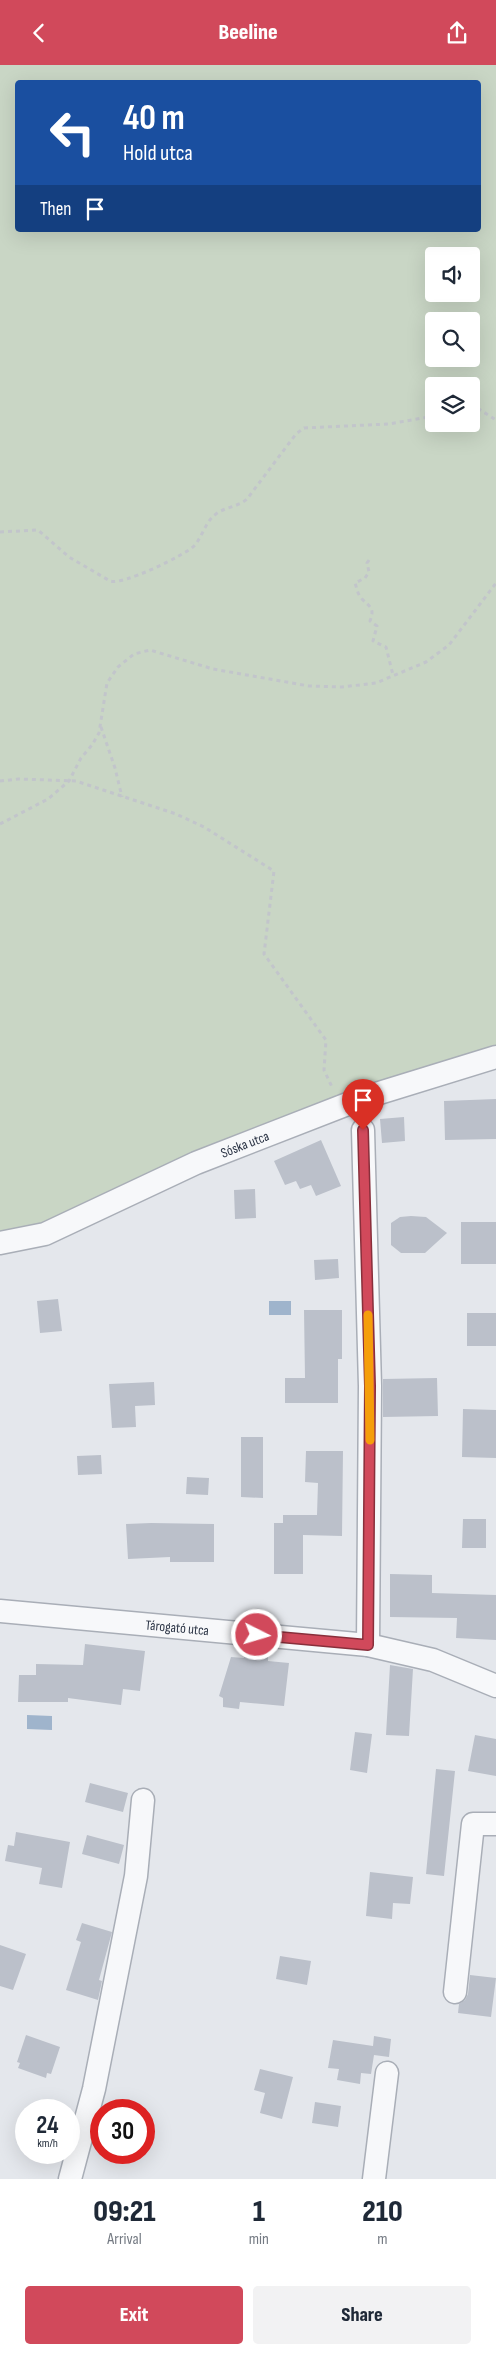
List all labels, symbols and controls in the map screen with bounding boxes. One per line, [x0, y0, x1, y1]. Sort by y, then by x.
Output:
icon: back [25, 19, 53, 47]
text: Beeline [218, 19, 278, 46]
icon: share [443, 19, 471, 47]
text: 40 m [123, 97, 185, 140]
icon: left [40, 100, 105, 165]
text: Hold utca [123, 140, 193, 167]
icon: arrive [81, 195, 109, 223]
text: Then [40, 198, 71, 221]
map controls [425, 247, 480, 432]
button: sound [425, 247, 480, 302]
button: search [425, 312, 480, 367]
button: layers [425, 377, 480, 432]
pin [342, 1079, 384, 1130]
icon: arrive [349, 1086, 377, 1114]
street label: Sóska utca [218, 1127, 272, 1162]
position arrow [230, 1608, 282, 1660]
street label: Tárogató utca [145, 1616, 210, 1639]
speed limit sign: 30 [90, 2099, 155, 2164]
text: 24 [36, 2110, 59, 2141]
text: km/h [37, 2136, 58, 2151]
text: 09:21 [93, 2194, 156, 2230]
text: 1 [253, 2194, 265, 2230]
text: 210 [362, 2194, 403, 2230]
text: Arrival [107, 2230, 142, 2249]
text: min [249, 2230, 269, 2249]
text: m [377, 2230, 388, 2249]
button: Exit [25, 2286, 243, 2344]
button: Share [253, 2286, 471, 2344]

